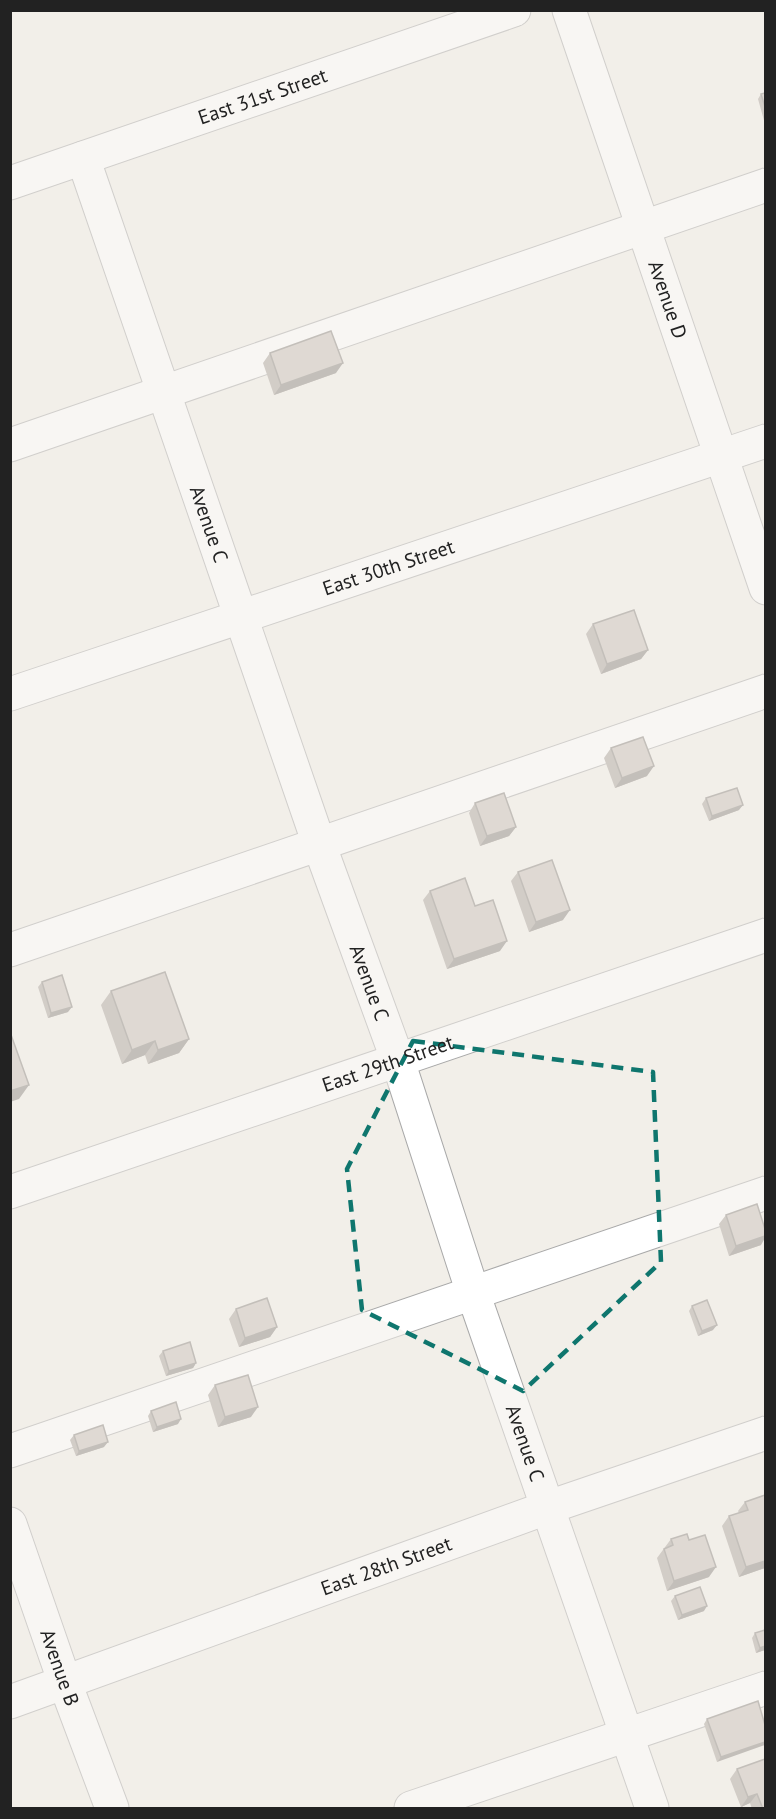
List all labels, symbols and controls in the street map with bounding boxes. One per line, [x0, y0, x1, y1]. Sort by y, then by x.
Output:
street label: East 31st Street [195, 62, 331, 130]
street label: Avenue D [642, 257, 693, 342]
street label: Avenue C [184, 482, 234, 566]
street label: East 30th Street [319, 533, 458, 601]
street label: Avenue C [344, 941, 395, 1024]
street label: East 29th Street [319, 1029, 457, 1098]
street label: Avenue C [500, 1401, 550, 1485]
street label: East 28th Street [317, 1530, 455, 1601]
street label: Avenue B [34, 1626, 85, 1710]

